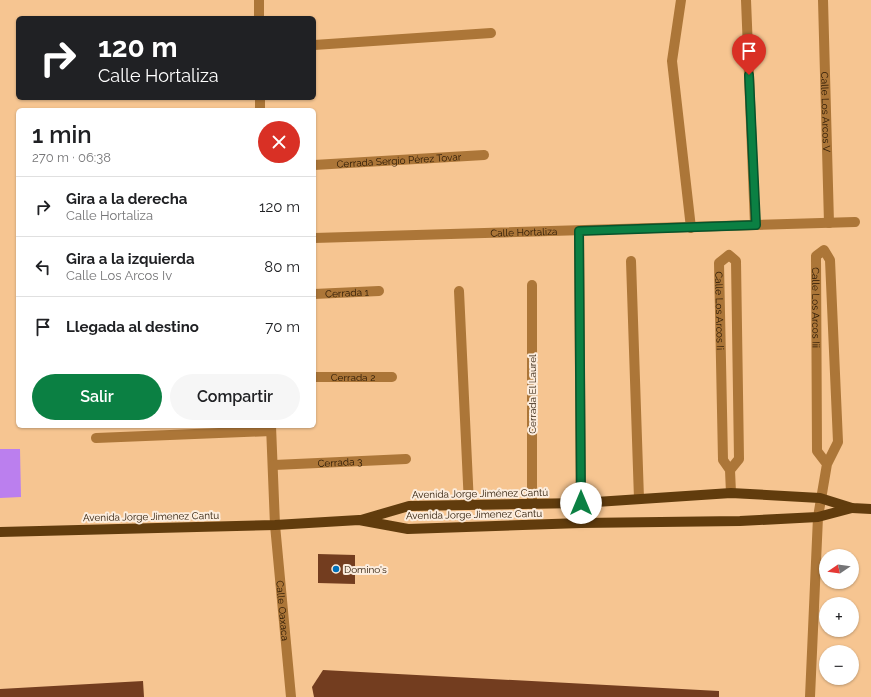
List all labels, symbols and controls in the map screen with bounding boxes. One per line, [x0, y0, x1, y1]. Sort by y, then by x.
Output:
text: 120 m [98, 31, 178, 64]
icon: right [32, 32, 84, 84]
pin [732, 34, 766, 75]
icon: arrive [738, 40, 760, 62]
text: Calle Hortaliza [98, 65, 219, 86]
street label: Calle Los Arcos V [819, 72, 832, 153]
text: 1 min [32, 120, 92, 149]
button: close [258, 121, 300, 163]
text: 270 m · 06:38 [32, 150, 111, 165]
street label: Cerrada Sergio Pérez Tovar [336, 151, 462, 170]
text: Gira a la derecha [66, 190, 187, 208]
icon: right [32, 196, 54, 218]
text: 120 m [259, 198, 300, 216]
text: Calle Hortaliza [66, 208, 153, 223]
street label: Calle Hortaliza [490, 226, 558, 239]
text: Gira a la izquierda [66, 250, 195, 268]
icon: left [32, 256, 54, 278]
text: 80 m [264, 258, 300, 276]
street label: Calle Los Arcos Iii [810, 267, 821, 348]
text: Calle Los Arcos Iv [66, 268, 172, 283]
street label: Calle Los Arcos Ii [713, 271, 726, 350]
street label: Cerrada 1 [325, 286, 370, 299]
icon: arrive [32, 316, 54, 338]
text: Llegada al destino [66, 318, 199, 336]
text: 70 m [265, 318, 300, 336]
street label: Cerrada El Laurel [527, 354, 538, 434]
street label: Cerrada 2 [331, 372, 375, 383]
button: Salir [32, 374, 162, 420]
button: Compartir [170, 374, 300, 420]
street label: Cerrada 3 [317, 456, 363, 469]
position arrow [560, 482, 602, 524]
street label: Avenida Jorge Jiménez Cantú [412, 487, 548, 500]
street label: Avenida Jorge Jimenez Cantu [406, 508, 542, 521]
street label: Avenida Jorge Jimenez Cantu [83, 510, 219, 523]
north arrow [819, 549, 859, 589]
map controls [819, 549, 859, 685]
marker: Domino's [331, 564, 341, 574]
place label: Domino's [344, 564, 387, 575]
street label: Calle Oaxaca [274, 580, 291, 641]
button: + [819, 597, 859, 637]
button: − [819, 645, 859, 685]

